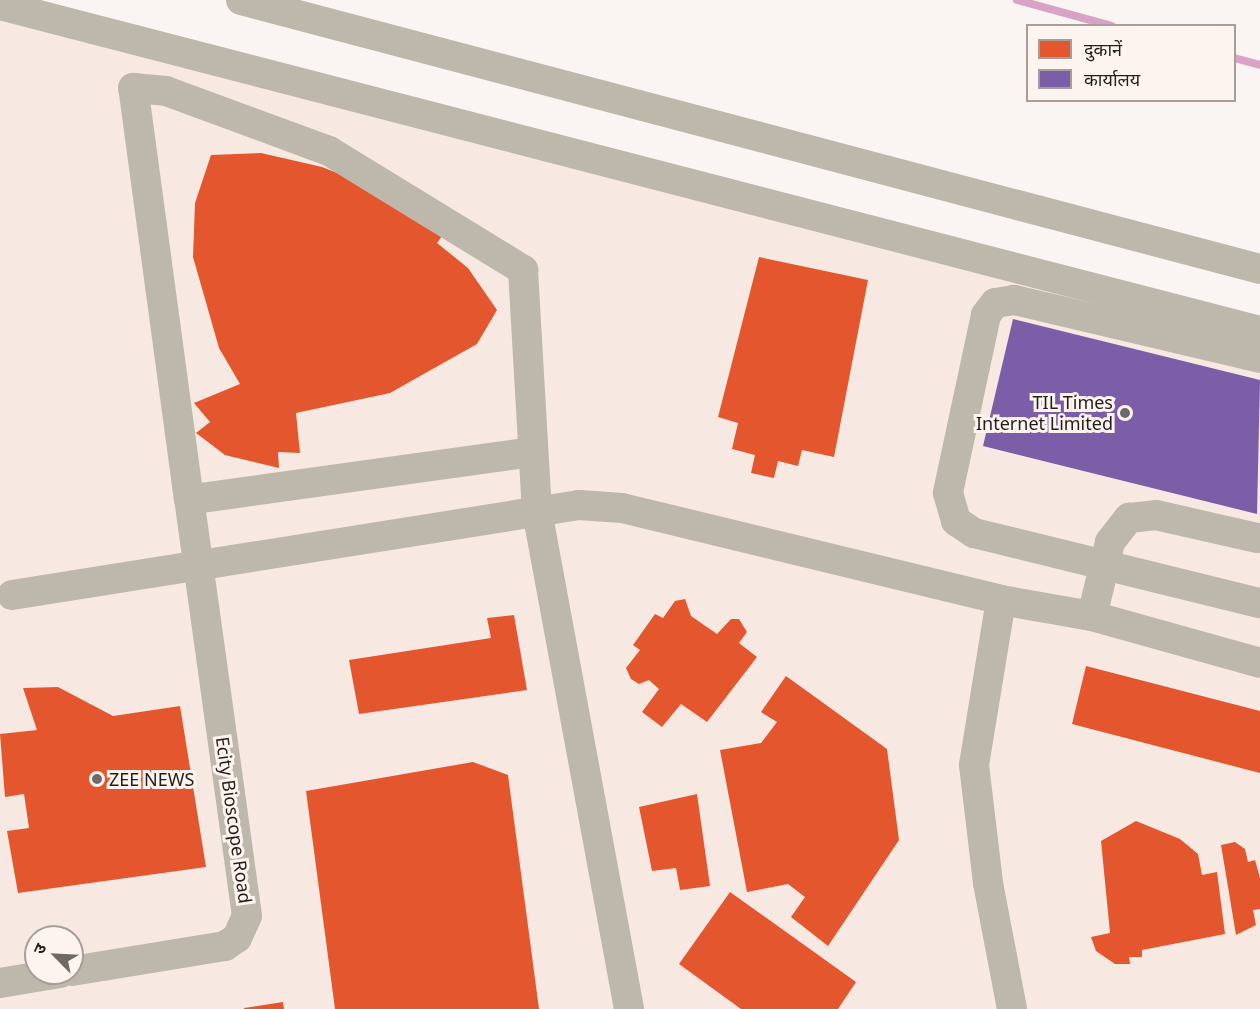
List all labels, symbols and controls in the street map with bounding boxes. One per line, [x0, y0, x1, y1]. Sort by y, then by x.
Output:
legend [1026, 24, 1236, 102]
text: दुकानें [1084, 37, 1122, 61]
text: कार्यालय [1084, 67, 1140, 91]
place label: TIL Times Internet Limited [976, 392, 1113, 434]
marker: TIL Times Internet Limited [1118, 406, 1132, 420]
street label: Ecity Bioscope Road [212, 735, 256, 905]
place label: ZEE NEWS [109, 768, 194, 790]
marker: ZEE NEWS [90, 772, 104, 786]
north arrow [24, 925, 84, 985]
text: उ [27, 940, 51, 957]

